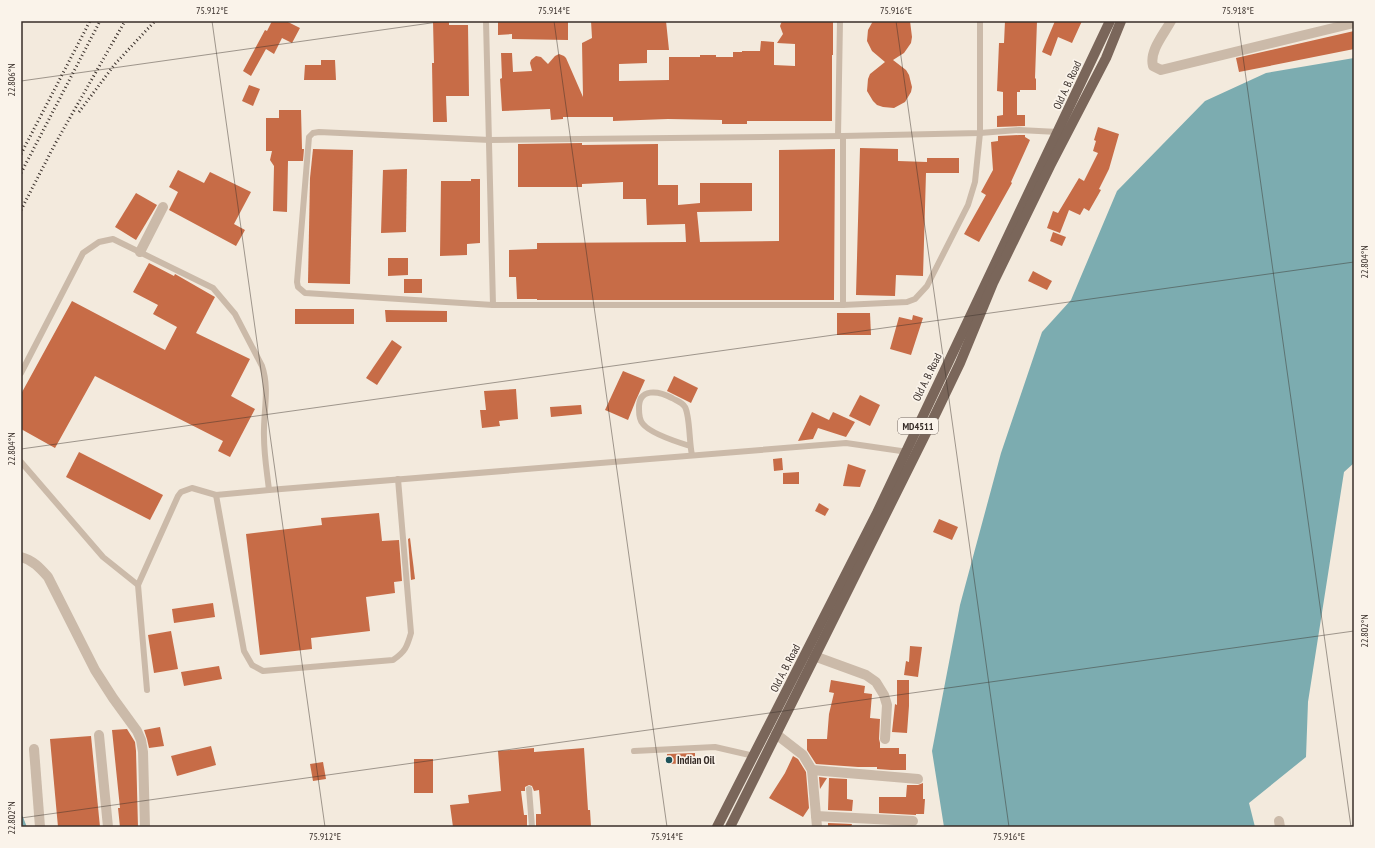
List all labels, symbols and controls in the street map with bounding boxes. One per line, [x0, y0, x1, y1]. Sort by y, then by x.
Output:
text: 75.912°E [196, 4, 228, 17]
text: 75.914°E [538, 4, 570, 17]
text: 75.916°E [880, 4, 912, 17]
text: 75.918°E [1222, 4, 1254, 17]
street label: Old A. B. Road [1050, 58, 1084, 111]
text: 22.806°N [5, 63, 18, 97]
text: 22.804°N [1358, 245, 1371, 279]
street label: Old A. B. Road [909, 350, 945, 403]
road number: MD4511 [898, 418, 938, 434]
text: 22.804°N [5, 432, 18, 466]
text: 22.802°N [1358, 614, 1371, 648]
street label: Old A. B. Road [767, 641, 803, 694]
place label: Indian Oil [677, 753, 715, 767]
marker: Indian Oil [664, 755, 674, 765]
text: 22.802°N [5, 801, 18, 835]
text: 75.912°E [309, 830, 341, 843]
text: 75.914°E [651, 830, 683, 843]
text: 75.916°E [993, 830, 1025, 843]

